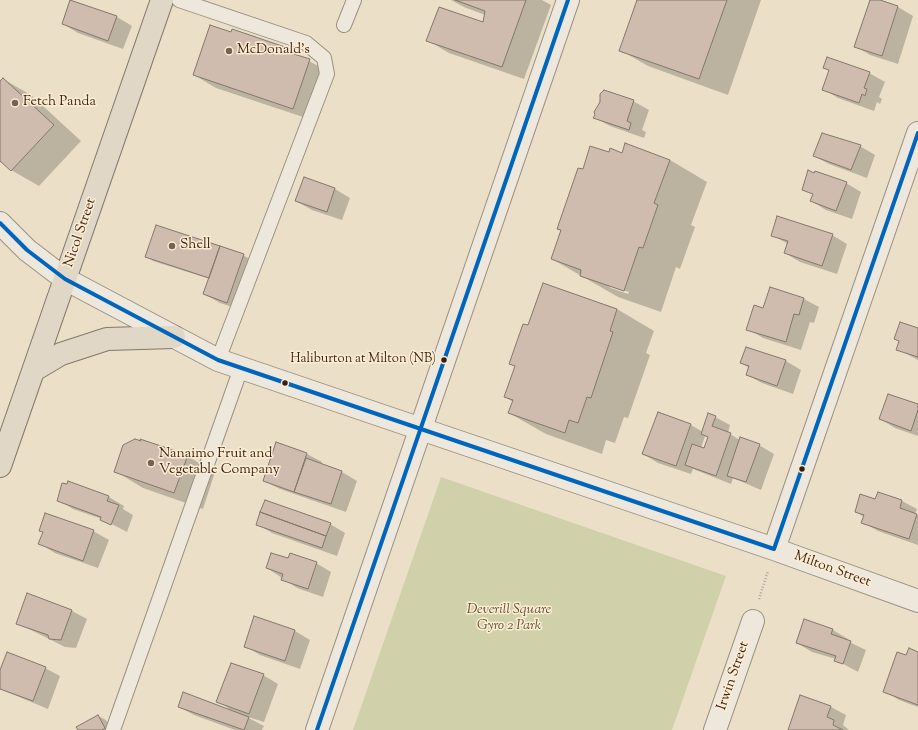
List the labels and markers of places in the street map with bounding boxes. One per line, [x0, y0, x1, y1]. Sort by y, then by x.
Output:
place label: McDonald's [237, 43, 310, 59]
marker: McDonald's [224, 46, 234, 56]
place label: Fetch Panda [23, 95, 96, 111]
marker: Fetch Panda [10, 98, 20, 108]
place label: Shell [180, 238, 211, 254]
marker: Shell [167, 241, 177, 251]
place label: Haliburton at Milton (NB) [290, 352, 436, 368]
marker: Haliburton at Milton (NB) [439, 355, 449, 365]
unlabelled marker [280, 378, 290, 388]
place label: Nanaimo Fruit and Vegetable Company [159, 447, 280, 480]
marker: Nanaimo Fruit and Vegetable Company [146, 458, 156, 468]
unlabelled marker [797, 464, 807, 474]

